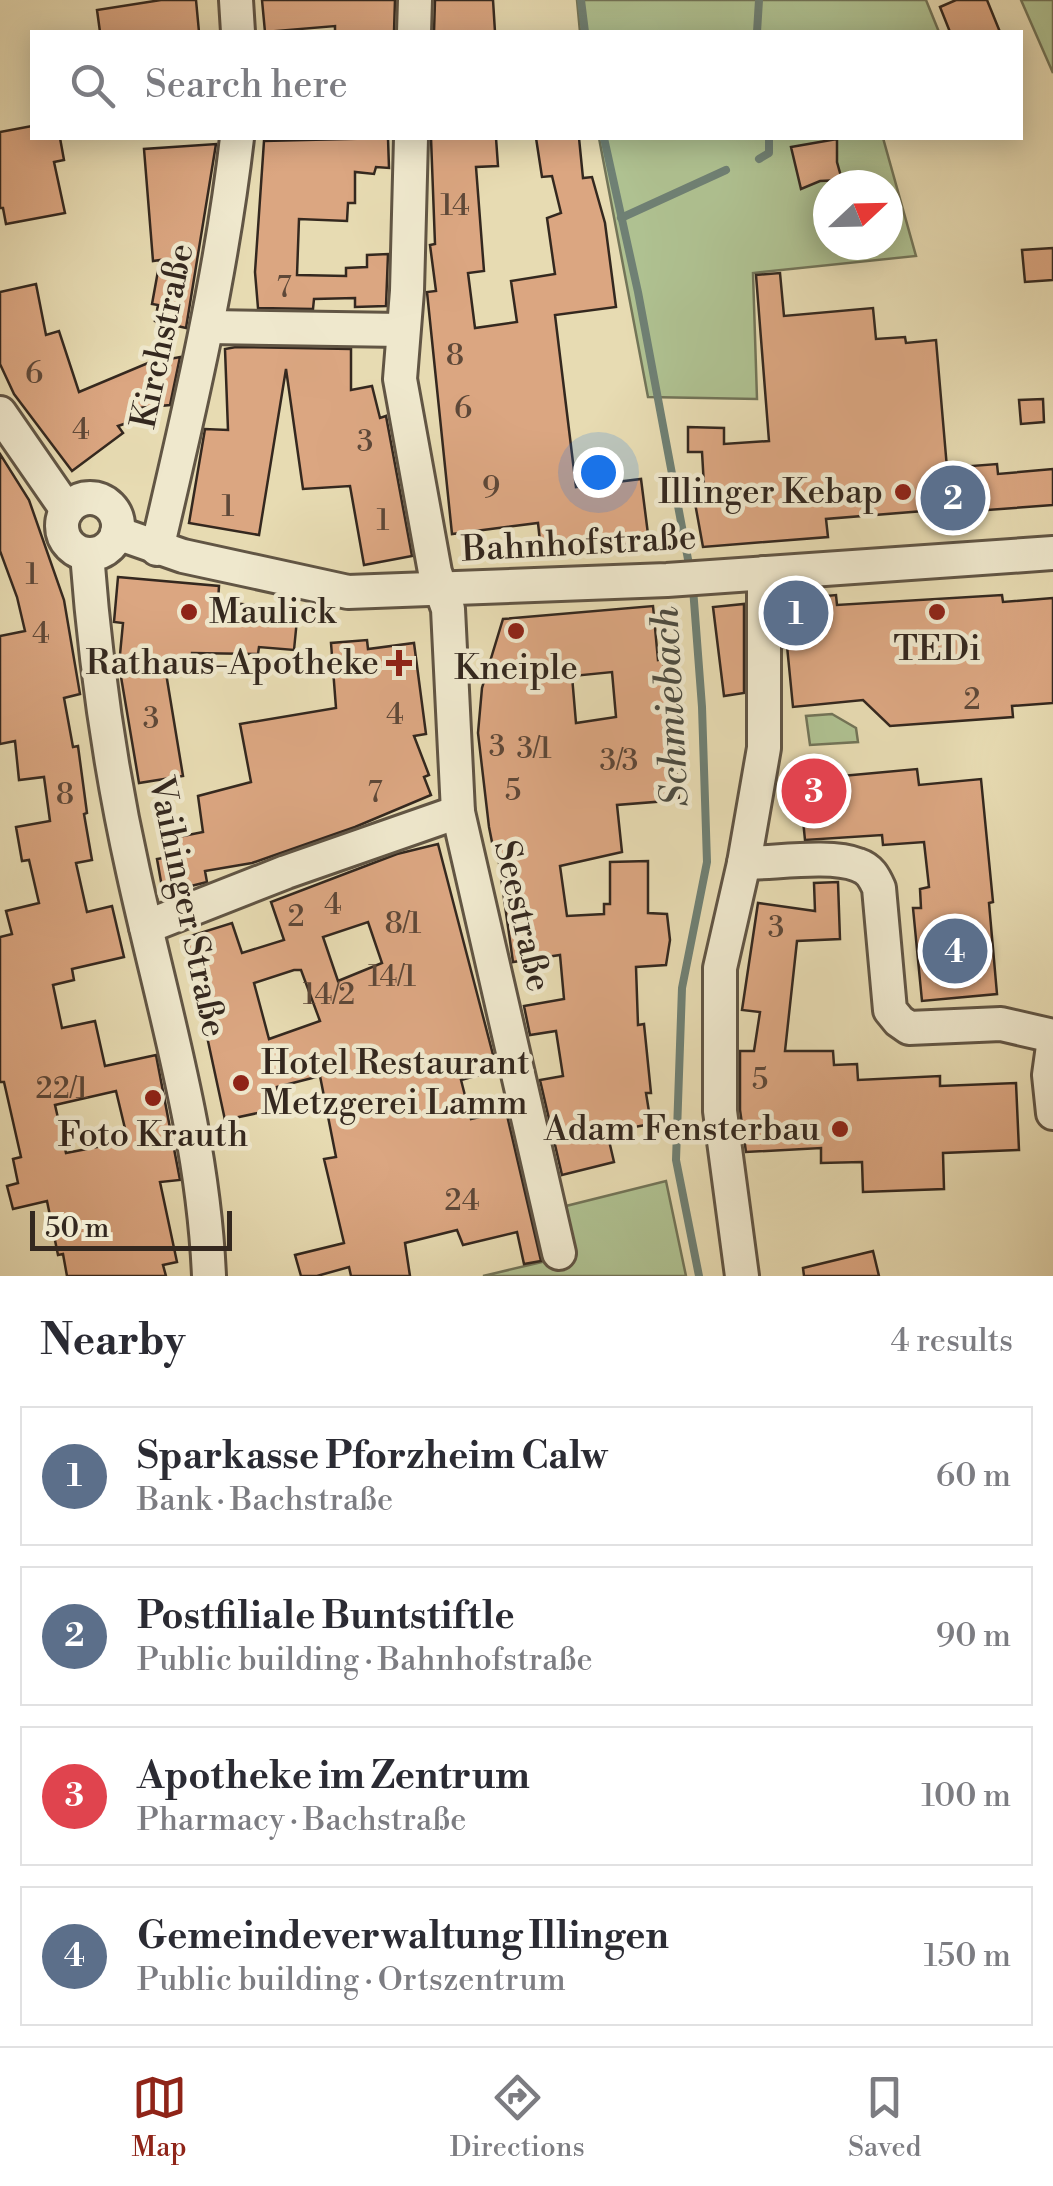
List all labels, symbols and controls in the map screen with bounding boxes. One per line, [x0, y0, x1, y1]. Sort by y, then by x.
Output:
search box [30, 30, 1023, 140]
icon: search [65, 58, 120, 113]
text: Search here [145, 62, 348, 109]
north arrow [813, 170, 903, 260]
house number: 14 [440, 187, 470, 225]
street label: Kirchstraße [122, 240, 204, 432]
house number: 7 [276, 269, 292, 307]
house number: 8 [446, 337, 464, 375]
house number: 6 [25, 355, 43, 393]
house number: 6 [454, 390, 472, 428]
house number: 4 [72, 411, 90, 449]
house number: 3 [357, 423, 373, 461]
your location [573, 447, 624, 498]
pin: 2 [920, 460, 986, 536]
house number: 9 [482, 469, 500, 507]
place label: Illinger Kebap [658, 471, 883, 514]
marker: Illinger Kebap [892, 481, 914, 503]
house number: 1 [222, 488, 235, 526]
house number: 1 [377, 502, 390, 540]
street label: Bahnhofstraße [460, 516, 697, 572]
house number: 1 [26, 556, 39, 594]
pin: 1 [764, 576, 828, 650]
place label: Maulick [209, 591, 337, 634]
marker: Maulick [178, 601, 200, 623]
marker: TEDi [926, 601, 948, 623]
water label: Schmiebach [642, 605, 700, 808]
house number: 4 [32, 615, 50, 653]
marker: Kneiple [505, 620, 527, 642]
place label: TEDi [893, 628, 981, 671]
place label: Rathaus-Apotheke [85, 642, 379, 685]
place label: Kneiple [454, 647, 578, 690]
marker: Rathaus-Apotheke [388, 652, 410, 674]
house number: 2 [963, 681, 981, 719]
house number: 4 [386, 696, 404, 734]
house number: 3 [143, 700, 159, 738]
house number: 3 [489, 728, 505, 766]
house number: 3/1 [516, 730, 552, 768]
house number: 3/3 [600, 742, 638, 780]
pin: 3 [782, 754, 846, 828]
street label: Vaihinger Straße [138, 772, 236, 1041]
house number: 5 [505, 772, 521, 810]
house number: 7 [367, 774, 383, 812]
house number: 8 [56, 776, 74, 814]
street label: Seestraße [484, 836, 560, 996]
house number: 4 [324, 886, 342, 924]
house number: 2 [287, 898, 305, 936]
house number: 8/1 [384, 905, 422, 943]
house number: 3 [768, 909, 784, 947]
pin: 4 [922, 914, 988, 988]
house number: 14/1 [368, 958, 416, 996]
house number: 14/2 [303, 976, 355, 1014]
place label: Hotel Restaurant Metzgerei Lamm [261, 1042, 530, 1125]
house number: 5 [752, 1061, 768, 1099]
house number: 22/1 [36, 1070, 88, 1108]
marker: Hotel Restaurant Metzgerei Lamm [230, 1072, 252, 1094]
marker: Foto Krauth [142, 1087, 164, 1109]
place label: Adam Fensterbau [543, 1108, 820, 1151]
place label: Foto Krauth [58, 1114, 248, 1157]
marker: Adam Fensterbau [829, 1118, 851, 1140]
house number: 24 [444, 1182, 480, 1220]
scale bar [30, 1206, 232, 1250]
text: 50 m [45, 1211, 109, 1246]
text: Nearby [40, 1315, 185, 1368]
text: 4 results [891, 1321, 1013, 1361]
text: Sparkasse Pforzheim Calw [137, 1433, 607, 1480]
text: 1 [67, 1456, 82, 1496]
text: 60 m [936, 1456, 1011, 1496]
text: Bank · Bachstraße [137, 1480, 393, 1520]
text: Postfiliale Buntstiftle [137, 1593, 515, 1640]
text: 2 [64, 1616, 85, 1656]
text: 90 m [936, 1616, 1011, 1656]
text: Public building · Bahnhofstraße [137, 1640, 593, 1680]
text: Apotheke im Zentrum [137, 1753, 530, 1800]
text: 3 [65, 1776, 84, 1816]
text: 100 m [921, 1776, 1011, 1816]
text: Pharmacy · Bachstraße [137, 1800, 466, 1840]
text: Gemeindeverwaltung Illingen [137, 1913, 669, 1960]
text: 4 [64, 1936, 85, 1976]
text: 150 m [924, 1936, 1011, 1976]
text: Public building · Ortszentrum [137, 1960, 566, 2000]
tab: Map [132, 2070, 187, 2165]
tab: Directions [450, 2070, 585, 2165]
tab: Saved [848, 2070, 921, 2165]

